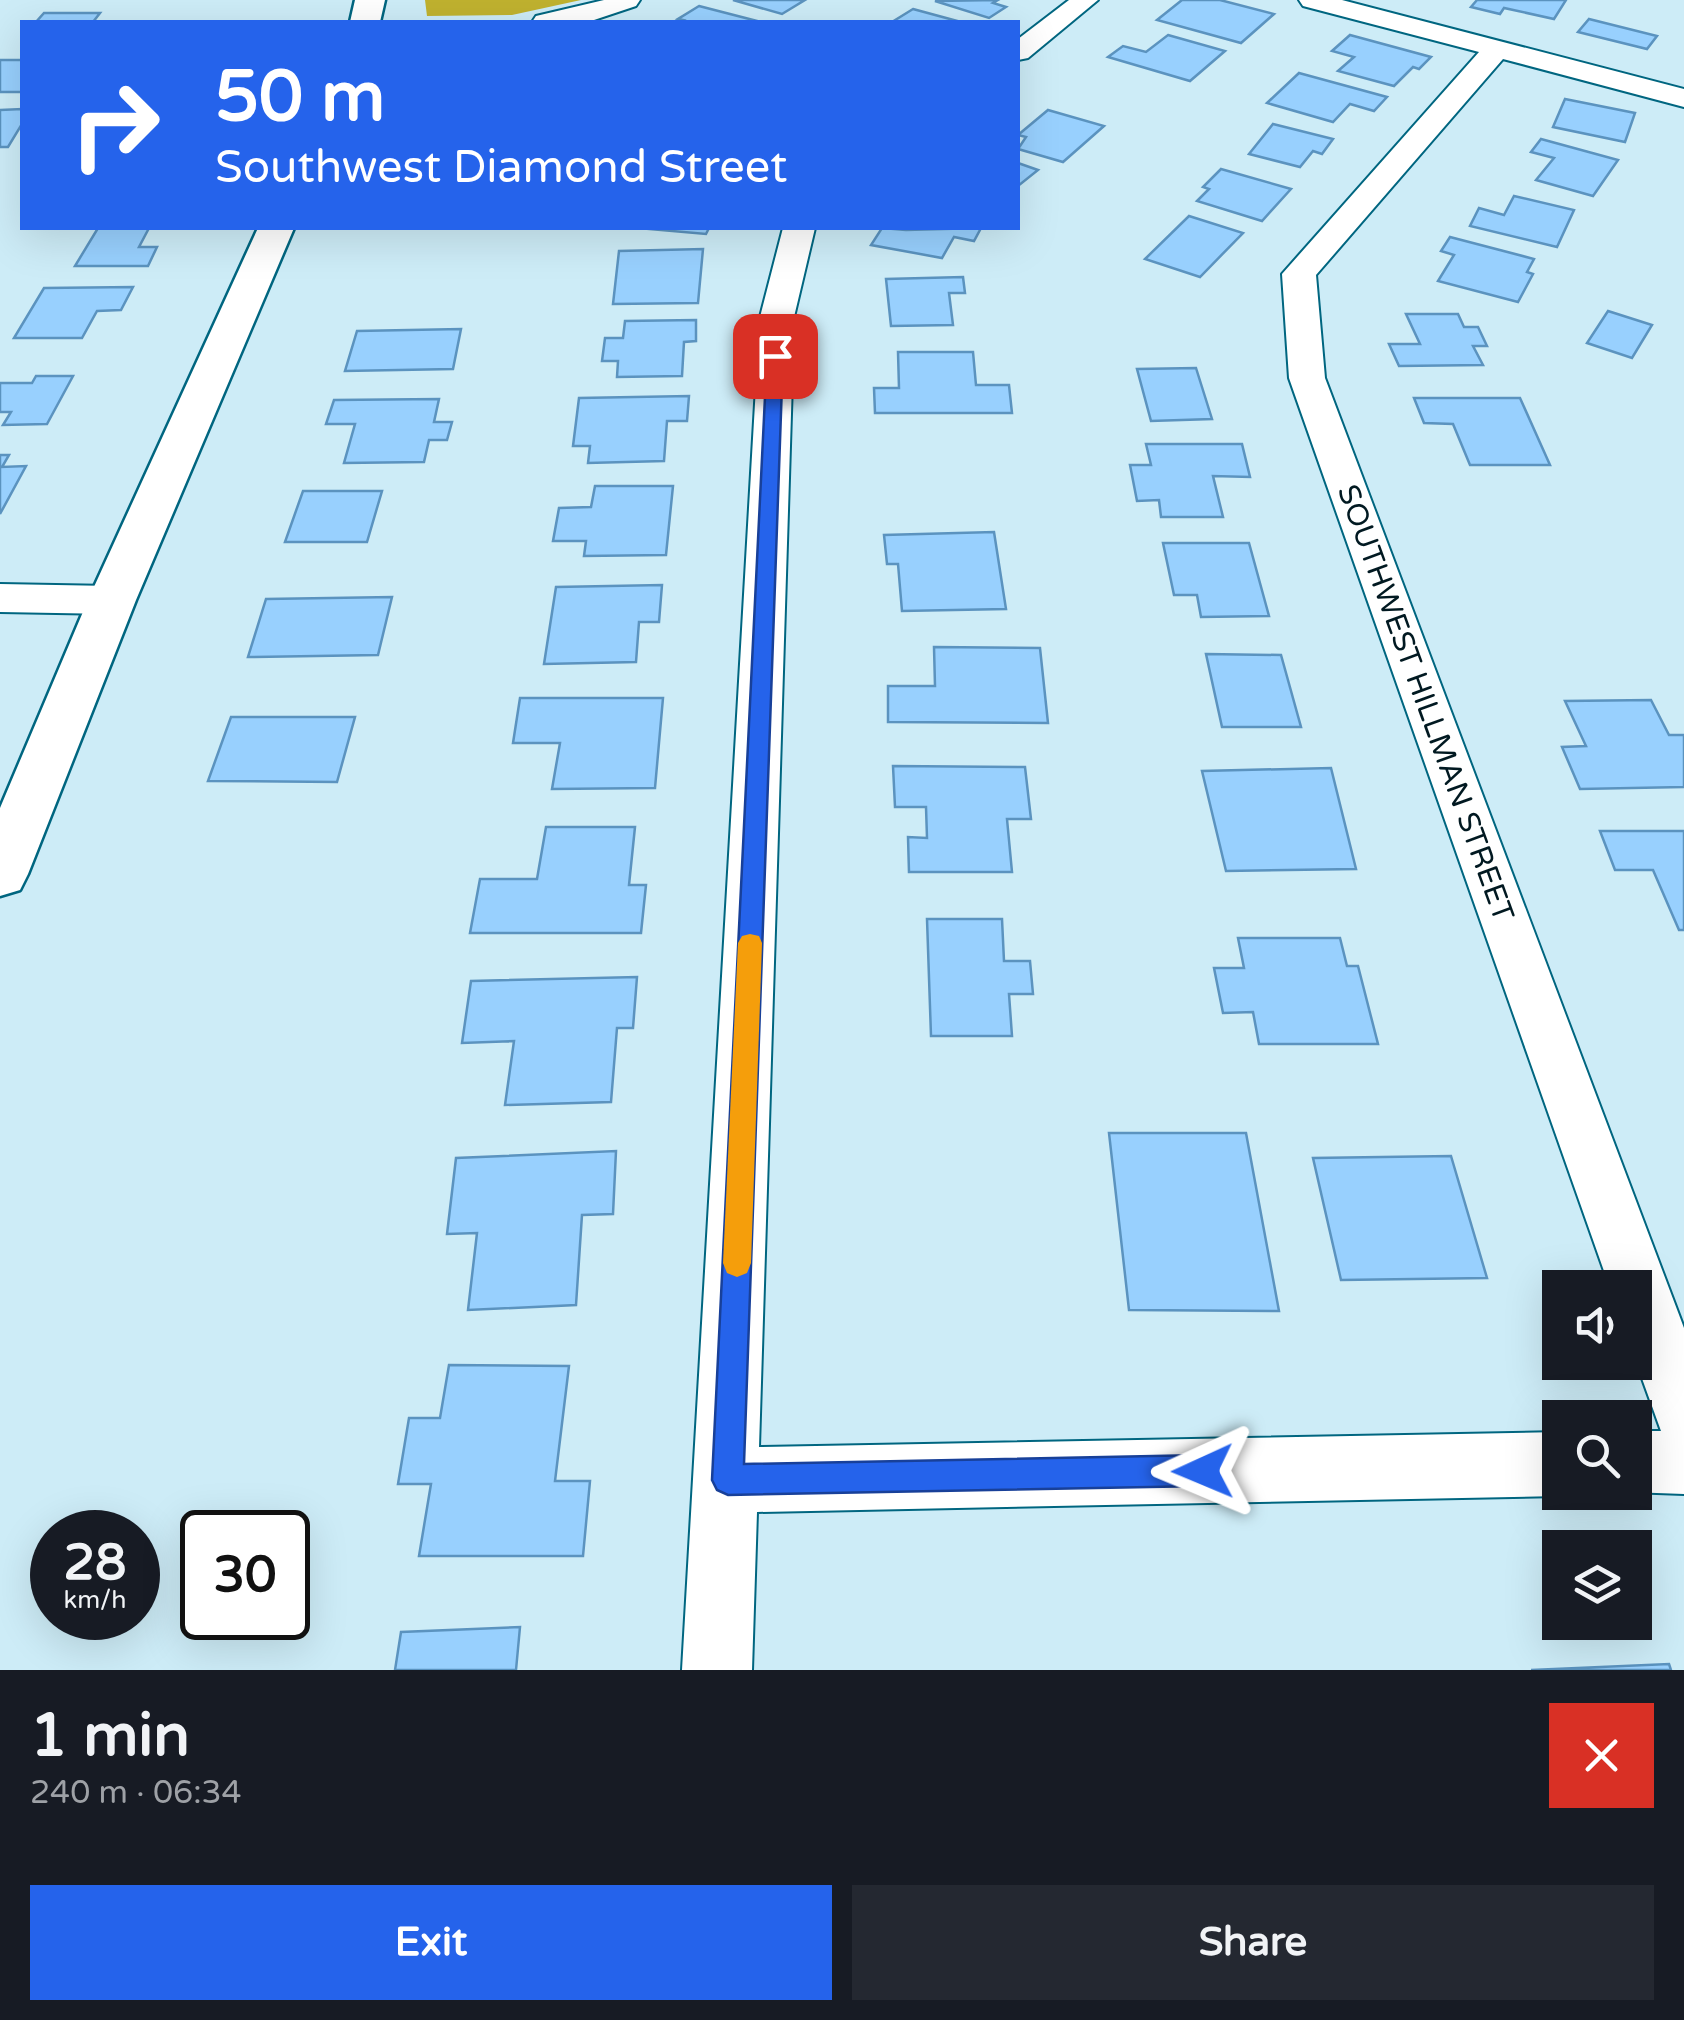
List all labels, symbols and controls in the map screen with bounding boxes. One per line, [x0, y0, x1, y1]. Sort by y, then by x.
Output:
text: 50 m [215, 56, 385, 140]
icon: right [50, 60, 180, 190]
text: Southwest Diamond Street [215, 141, 787, 195]
pin [733, 314, 818, 399]
icon: arrive [748, 329, 803, 384]
street label: SOUTHWEST HILLMAN STREET [1329, 480, 1522, 927]
map controls [1542, 1270, 1652, 1640]
button: sound [1542, 1270, 1652, 1380]
button: search [1542, 1400, 1652, 1510]
position arrow [1151, 1419, 1255, 1523]
speed limit sign: 30 [180, 1510, 310, 1640]
button: layers [1542, 1530, 1652, 1640]
text: 28 [64, 1533, 126, 1593]
text: km/h [64, 1585, 126, 1615]
text: 1 min [30, 1700, 190, 1772]
button: close [1549, 1703, 1654, 1808]
text: 240 m · 06:34 [30, 1774, 242, 1812]
button: Exit [30, 1885, 832, 2000]
button: Share [852, 1885, 1654, 2000]

